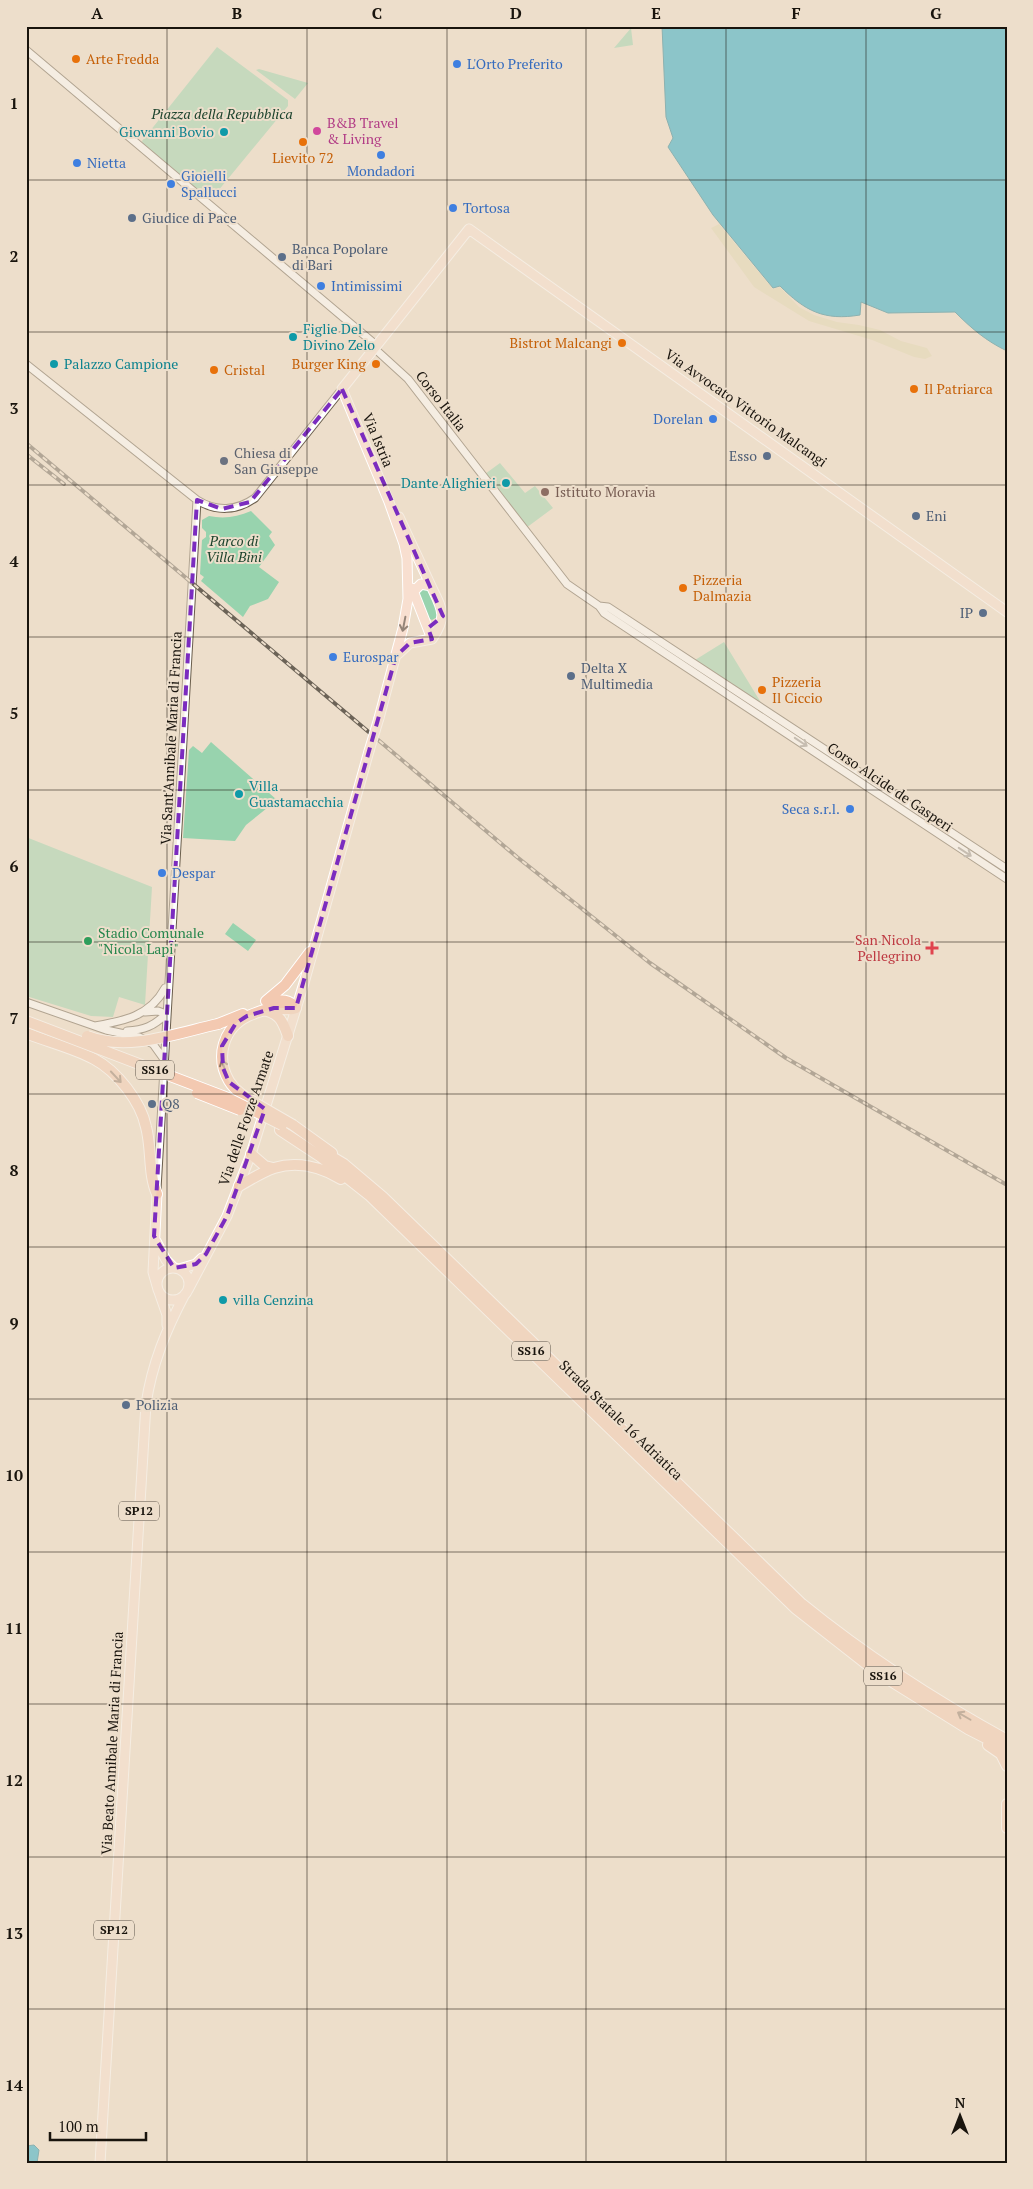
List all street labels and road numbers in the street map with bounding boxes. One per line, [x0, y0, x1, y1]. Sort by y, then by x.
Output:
street label: Via Avvocato Vittorio Malcangi [661, 344, 831, 471]
street label: Corso Italia [412, 367, 471, 435]
street label: Via Istria [359, 410, 398, 470]
street label: Via Sant'Annibale Maria di Francia [155, 631, 186, 845]
street label: Corso Alcide de Gasperi [824, 738, 957, 836]
street label: Via delle Forze Armate [213, 1048, 278, 1188]
road number: SS16 [136, 1060, 174, 1080]
road number: SS16 [512, 1342, 550, 1360]
street label: Strada Statale 16 Adriatica [555, 1355, 687, 1484]
road number: SP12 [119, 1502, 159, 1520]
street label: Via Beato Annibale Maria di Francia [96, 1631, 127, 1855]
road number: SS16 [864, 1666, 902, 1685]
road number: SP12 [94, 1920, 134, 1940]

